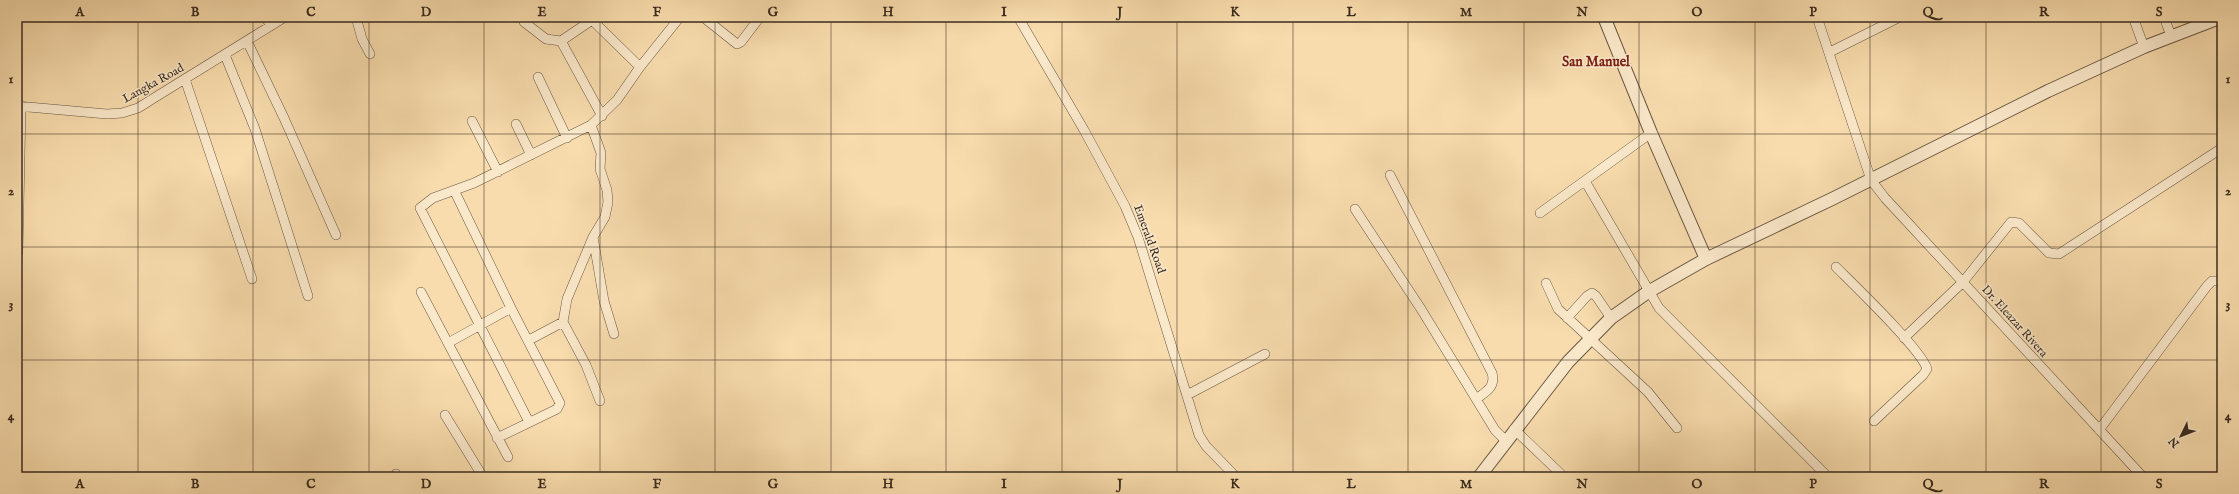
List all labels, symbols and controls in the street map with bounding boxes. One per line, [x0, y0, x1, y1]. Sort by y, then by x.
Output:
text: A [75, 4, 86, 21]
text: B [191, 4, 200, 21]
text: C [306, 4, 316, 21]
text: D [421, 4, 432, 21]
text: E [537, 4, 547, 21]
text: F [653, 4, 662, 21]
text: G [768, 4, 779, 21]
text: H [882, 4, 894, 21]
text: I [1001, 4, 1007, 21]
text: J [1115, 4, 1123, 21]
text: K [1230, 4, 1240, 21]
text: L [1345, 4, 1356, 21]
text: M [1460, 4, 1473, 21]
text: N [1575, 4, 1588, 21]
text: O [1692, 4, 1703, 21]
text: P [1809, 4, 1817, 21]
text: Q [1923, 4, 1943, 21]
text: R [2039, 4, 2050, 21]
text: S [2156, 4, 2163, 21]
district label: San Manuel [1562, 53, 1631, 71]
street label: Langka Road [120, 60, 187, 106]
text: 1 [9, 71, 14, 88]
text: 1 [2226, 71, 2231, 88]
text: 2 [8, 183, 14, 200]
text: 2 [2225, 183, 2231, 200]
street label: Emerald Road [1130, 203, 1169, 276]
street label: Dr. Eleazar Rivera [1978, 282, 2051, 361]
text: 3 [9, 296, 14, 313]
text: 3 [2226, 296, 2231, 313]
text: 4 [8, 408, 15, 425]
text: 4 [2225, 408, 2232, 425]
north arrow [2161, 416, 2201, 456]
text: N [2166, 434, 2183, 451]
text: A [75, 476, 86, 493]
text: B [191, 476, 200, 493]
text: C [306, 476, 316, 493]
text: D [421, 476, 432, 493]
text: E [537, 476, 547, 493]
text: F [653, 476, 662, 493]
text: G [768, 476, 779, 493]
text: H [882, 476, 894, 493]
text: I [1001, 476, 1007, 493]
text: J [1115, 476, 1123, 493]
text: K [1230, 476, 1240, 493]
text: L [1345, 476, 1356, 493]
text: M [1460, 476, 1473, 493]
text: N [1575, 476, 1588, 493]
text: O [1692, 476, 1703, 493]
text: P [1809, 476, 1817, 493]
text: Q [1923, 476, 1943, 493]
text: R [2039, 476, 2050, 493]
text: S [2156, 476, 2163, 493]

